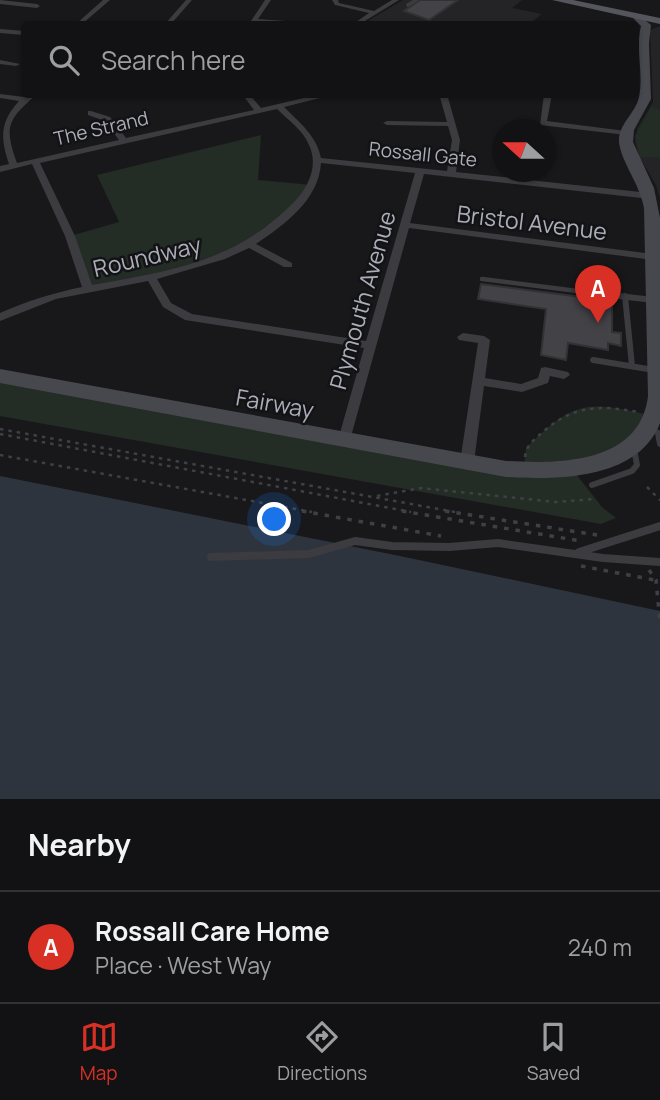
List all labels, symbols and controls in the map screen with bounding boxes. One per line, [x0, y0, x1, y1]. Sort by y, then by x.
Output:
search box [21, 21, 639, 98]
icon: search [45, 41, 83, 79]
text: Search here [101, 42, 246, 78]
street label: The Strand [51, 104, 151, 152]
north arrow [492, 119, 555, 182]
street label: Rossall Gate [368, 135, 478, 173]
street label: Bristol Avenue [455, 197, 609, 247]
street label: Plymouth Avenue [321, 207, 403, 393]
street label: Roundway [90, 228, 204, 284]
pin: A [575, 265, 621, 323]
street label: Fairway [233, 380, 317, 426]
your location [257, 502, 291, 536]
text: Nearby [28, 824, 131, 865]
text: Rossall Care Home [95, 913, 330, 949]
text: A [43, 931, 59, 963]
text: 240 m [568, 931, 632, 963]
text: Place · West Way [95, 949, 271, 981]
tab: Map [80, 1018, 118, 1086]
tab: Directions [277, 1018, 367, 1086]
tab: Saved [527, 1018, 580, 1086]

